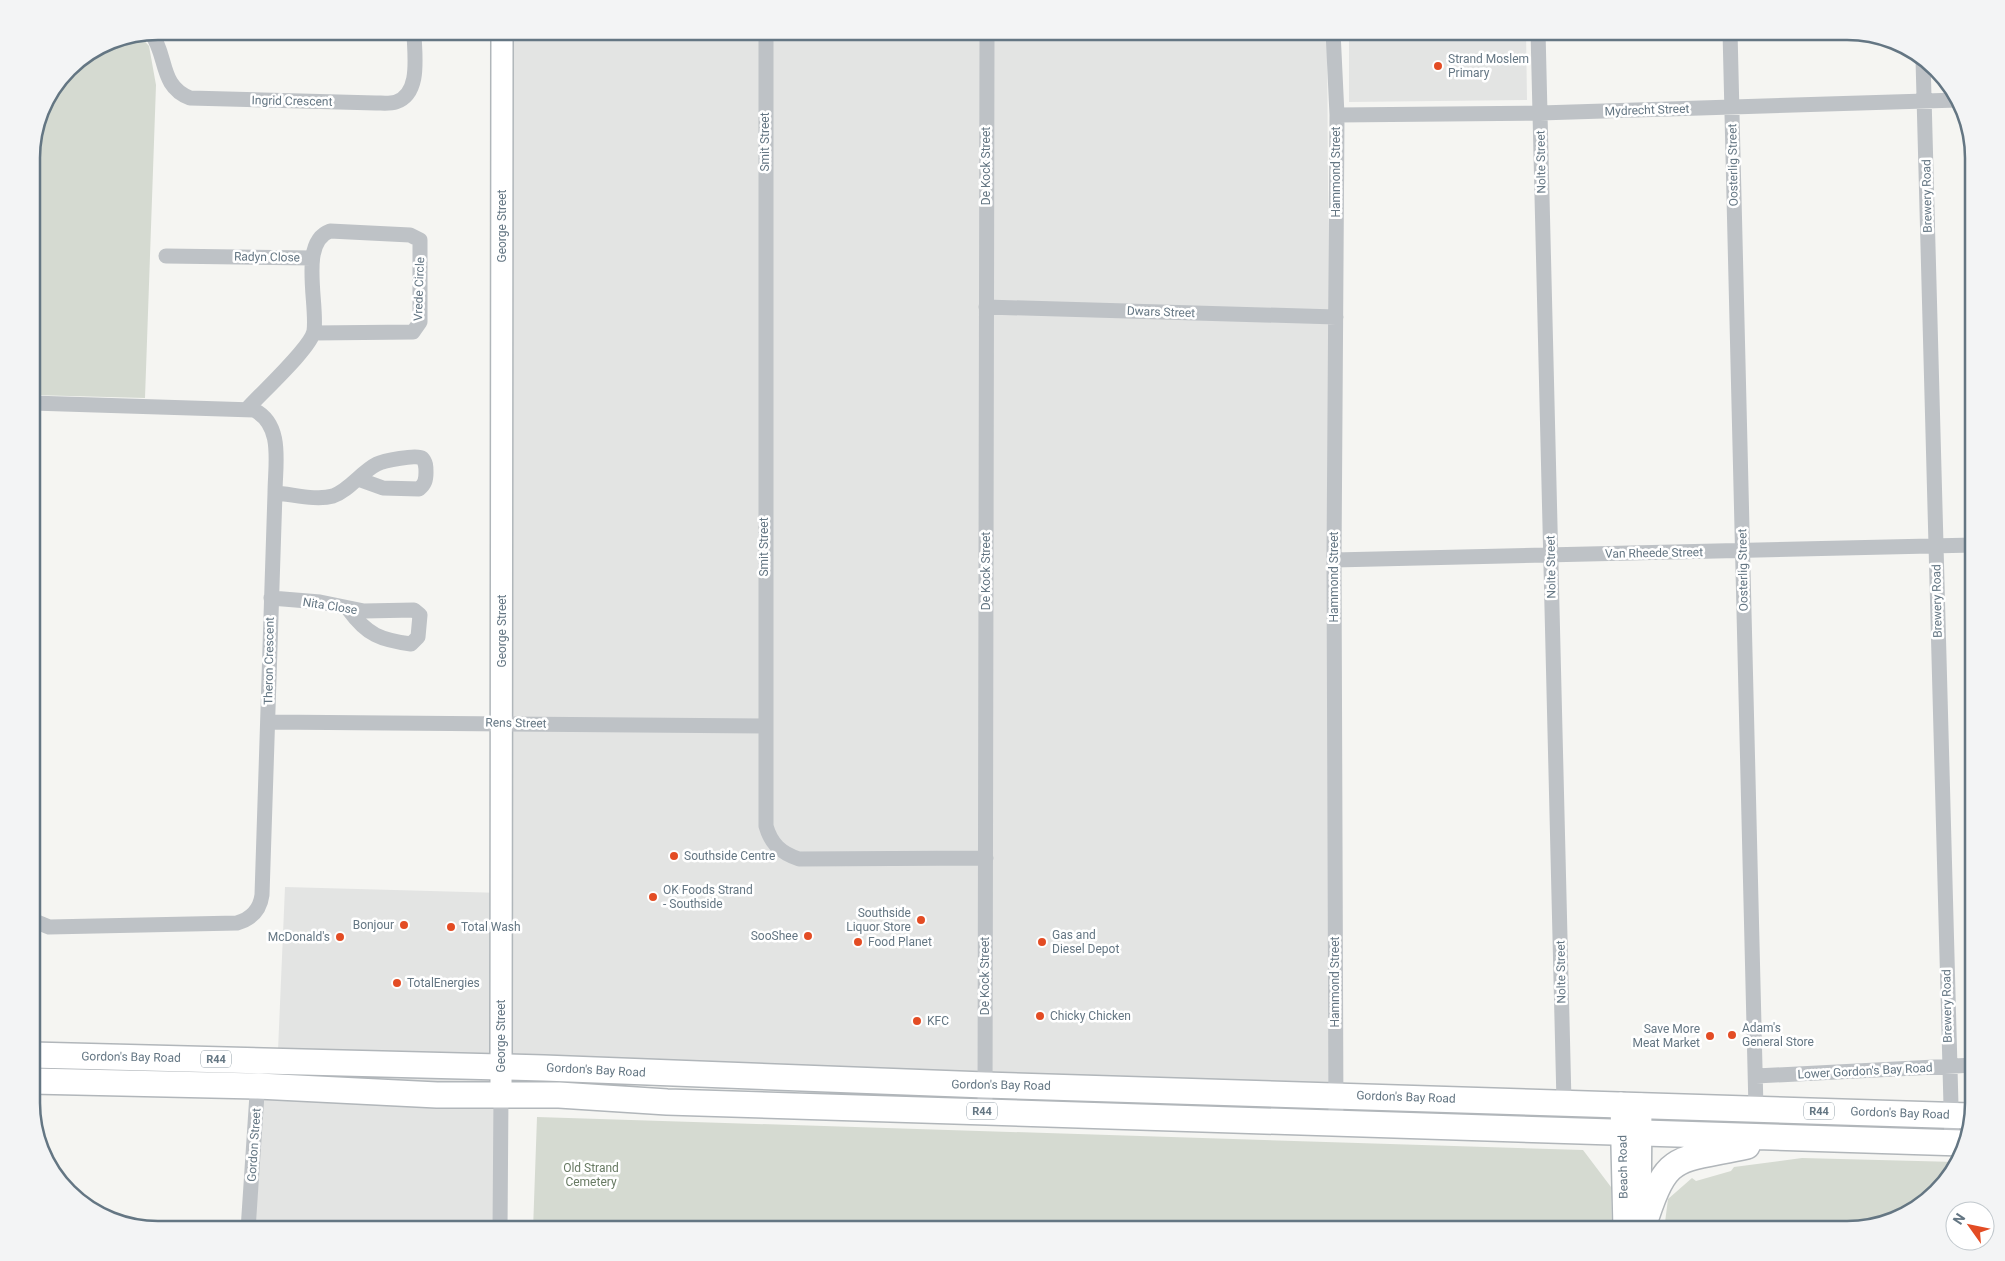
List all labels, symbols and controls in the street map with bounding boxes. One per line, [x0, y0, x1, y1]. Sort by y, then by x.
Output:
place label: Strand Moslem Primary [1448, 52, 1529, 80]
marker: Strand Moslem Primary [1432, 60, 1444, 72]
street label: Ingrid Crescent [251, 93, 333, 109]
street label: Mydrecht Street [1604, 102, 1690, 118]
street label: Smit Street [758, 112, 772, 172]
street label: Oosterlig Street [1725, 123, 1741, 207]
street label: Hammond Street [1329, 126, 1343, 218]
street label: De Kock Street [979, 127, 993, 205]
street label: Nolte Street [1533, 130, 1549, 194]
street label: Brewery Road [1919, 159, 1935, 233]
street label: George Street [495, 189, 509, 263]
street label: Radyn Close [234, 249, 300, 265]
street label: Vrede Circle [411, 257, 427, 321]
street label: Dwars Street [1127, 304, 1195, 320]
street label: Smit Street [757, 517, 771, 577]
street label: Oosterlig Street [1735, 528, 1751, 612]
street label: Hammond Street [1327, 531, 1341, 623]
street label: De Kock Street [979, 532, 993, 610]
street label: Nolte Street [1543, 535, 1559, 599]
street label: Van Rheede Street [1605, 545, 1703, 561]
street label: Brewery Road [1929, 564, 1945, 638]
street label: George Street [495, 594, 509, 668]
street label: Nita Close [302, 595, 358, 617]
street label: Theron Crescent [261, 617, 277, 705]
street label: Rens Street [485, 715, 547, 731]
place label: Southside Centre [684, 849, 775, 863]
marker: Southside Centre [668, 850, 680, 862]
place label: OK Foods Strand - Southside [663, 883, 753, 911]
marker: OK Foods Strand - Southside [647, 891, 659, 903]
place label: Southside Liquor Store [846, 906, 911, 934]
marker: Southside Liquor Store [915, 914, 927, 926]
place label: Bonjour [353, 918, 394, 932]
marker: Bonjour [398, 919, 410, 931]
place label: Total Wash [461, 920, 521, 934]
marker: Total Wash [445, 921, 457, 933]
place label: Gas and Diesel Depot [1052, 928, 1119, 956]
place label: SooShee [751, 929, 798, 943]
place label: McDonald's [268, 930, 330, 944]
marker: SooShee [802, 930, 814, 942]
marker: McDonald's [334, 931, 346, 943]
place label: Food Planet [868, 935, 932, 949]
marker: Food Planet [852, 936, 864, 948]
marker: Gas and Diesel Depot [1036, 936, 1048, 948]
street label: Hammond Street [1328, 936, 1342, 1028]
street label: De Kock Street [978, 937, 992, 1015]
street label: Nolte Street [1553, 940, 1569, 1004]
street label: Brewery Road [1939, 969, 1955, 1043]
place label: TotalEnergies [407, 976, 480, 990]
marker: TotalEnergies [391, 977, 403, 989]
street label: George Street [494, 999, 508, 1073]
place label: Chicky Chicken [1050, 1009, 1131, 1023]
marker: Chicky Chicken [1034, 1010, 1046, 1022]
place label: KFC [927, 1014, 949, 1028]
marker: KFC [911, 1015, 923, 1027]
place label: Adam's General Store [1742, 1021, 1814, 1049]
place label: Save More Meat Market [1632, 1022, 1700, 1050]
marker: Adam's General Store [1726, 1029, 1738, 1041]
marker: Save More Meat Market [1704, 1030, 1716, 1042]
street label: Gordon's Bay Road [81, 1049, 181, 1065]
road number: R44 [201, 1050, 231, 1068]
street label: Gordon's Bay Road [546, 1060, 646, 1080]
street label: Lower Gordon's Bay Road [1797, 1060, 1933, 1082]
street label: Gordon's Bay Road [951, 1077, 1051, 1093]
street label: Gordon's Bay Road [1356, 1088, 1456, 1106]
road number: R44 [967, 1102, 997, 1120]
road number: R44 [1804, 1102, 1834, 1120]
street label: Gordon's Bay Road [1850, 1104, 1950, 1122]
street label: Gordon Street [244, 1108, 264, 1182]
street label: Beach Road [1615, 1135, 1631, 1199]
park label: Old Strand Cemetery [563, 1161, 619, 1189]
north arrow [1945, 1201, 1995, 1251]
text: N [1950, 1210, 1969, 1227]

